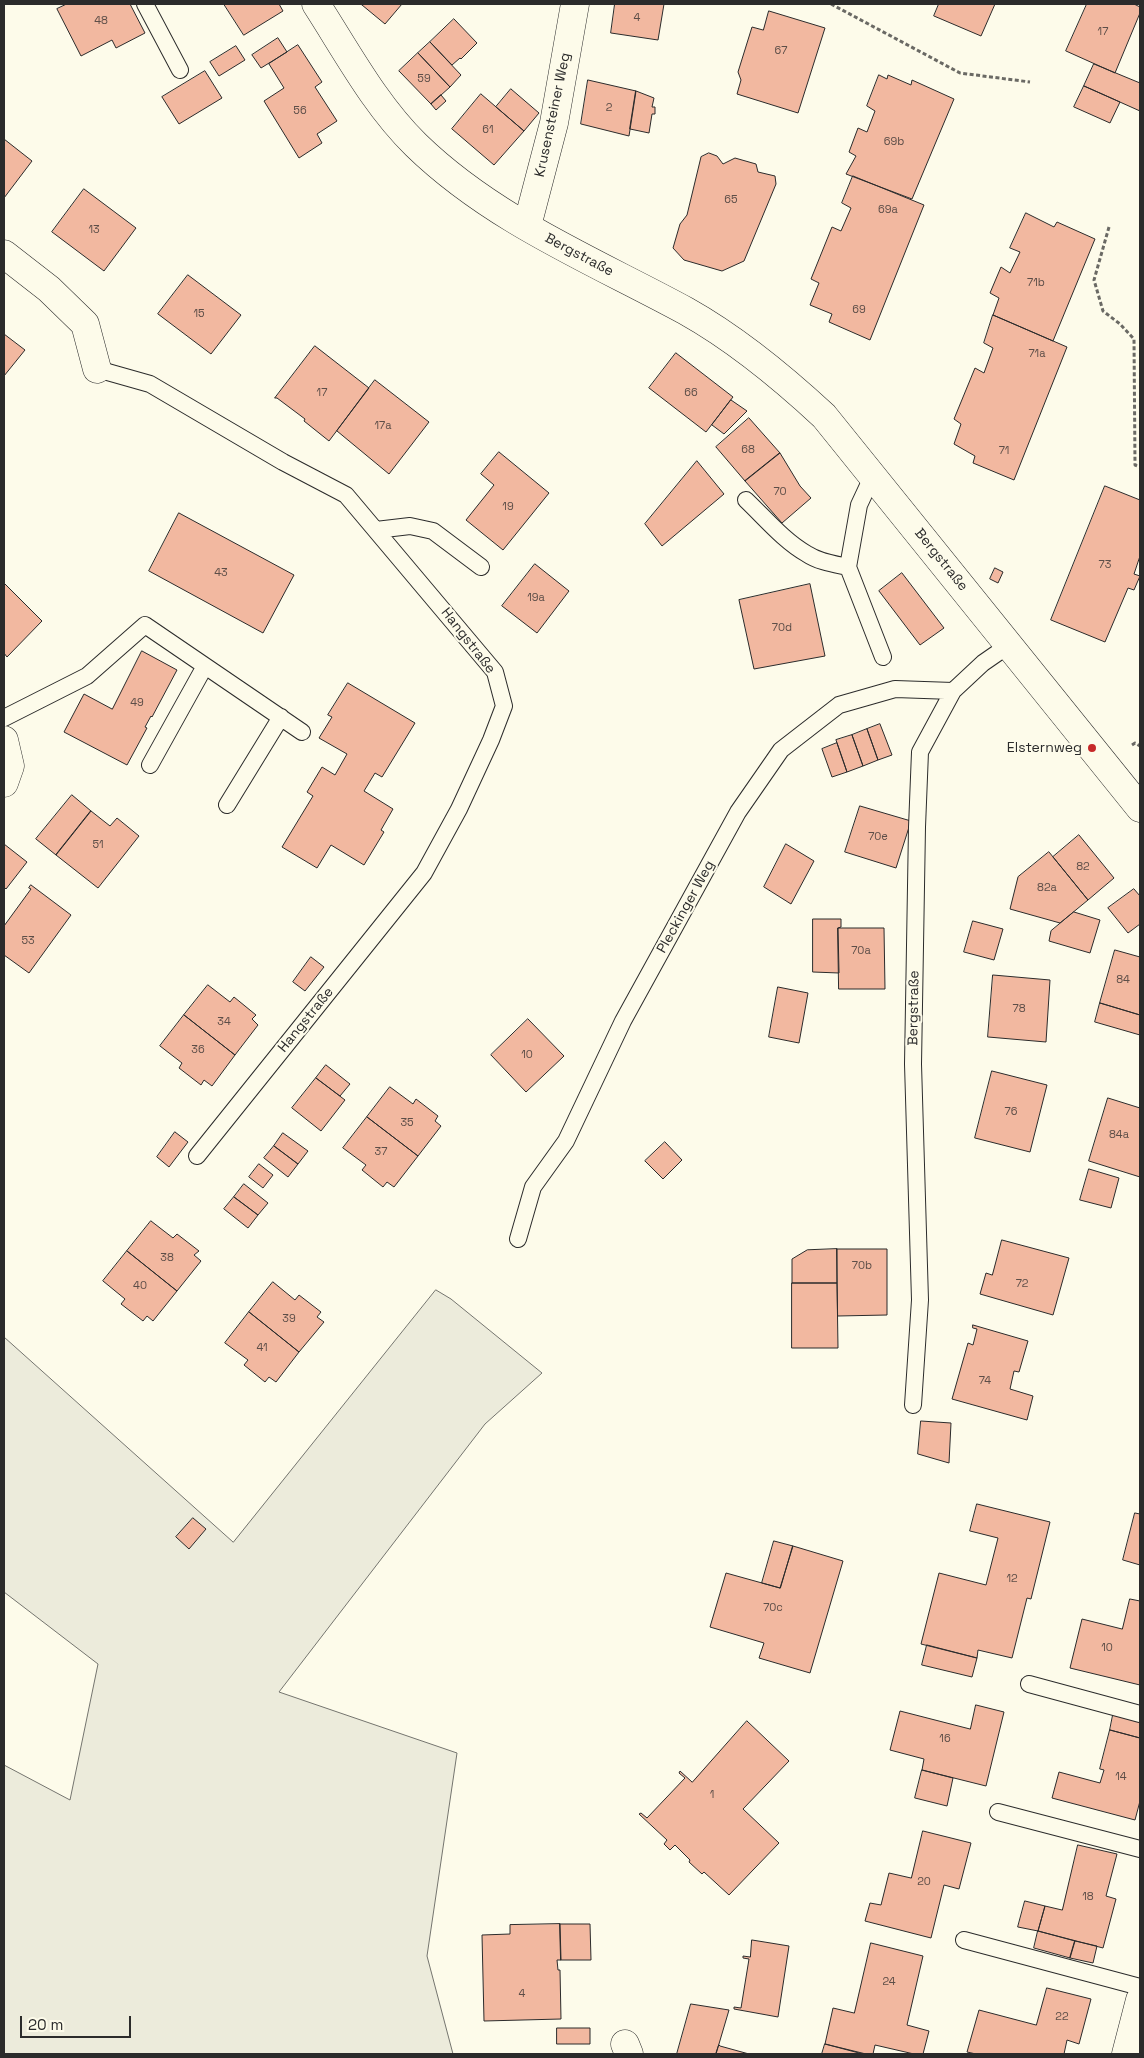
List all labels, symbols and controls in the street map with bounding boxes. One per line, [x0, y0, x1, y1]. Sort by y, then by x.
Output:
house number: 4 [634, 11, 640, 25]
house number: 48 [94, 14, 108, 28]
house number: 17 [1098, 25, 1108, 39]
house number: 67 [775, 44, 787, 58]
street label: Krusensteiner Weg [532, 51, 574, 179]
house number: 59 [417, 72, 431, 86]
house number: 2 [606, 101, 612, 115]
house number: 56 [293, 104, 307, 118]
house number: 61 [482, 123, 494, 137]
house number: 69b [884, 135, 904, 149]
house number: 65 [724, 193, 738, 207]
house number: 69a [878, 203, 898, 217]
house number: 13 [88, 223, 100, 237]
street label: Bergstraße [542, 230, 616, 280]
house number: 71b [1027, 276, 1045, 290]
house number: 69 [852, 303, 866, 317]
house number: 15 [193, 307, 205, 321]
house number: 71a [1028, 347, 1046, 361]
house number: 17 [317, 386, 327, 400]
house number: 66 [684, 386, 698, 400]
house number: 17a [374, 419, 392, 433]
house number: 68 [741, 443, 755, 457]
house number: 71 [999, 444, 1009, 458]
house number: 70 [773, 485, 787, 499]
house number: 19 [502, 500, 514, 514]
street label: Bergstraße [911, 525, 971, 595]
house number: 73 [1099, 558, 1111, 572]
house number: 43 [214, 566, 228, 580]
house number: 19a [527, 591, 545, 605]
street label: Hangstraße [437, 605, 499, 677]
house number: 70d [772, 621, 792, 635]
house number: 49 [130, 696, 144, 710]
place label: Elsternweg [1007, 740, 1082, 756]
marker: Elsternweg [1086, 742, 1098, 754]
house number: 70e [868, 830, 888, 844]
house number: 51 [92, 838, 104, 852]
street label: Pleckinger Weg [654, 858, 718, 956]
house number: 82 [1076, 860, 1090, 874]
house number: 82a [1037, 881, 1057, 895]
house number: 53 [21, 934, 35, 948]
house number: 70a [851, 944, 871, 958]
street label: Bergstraße [905, 970, 923, 1046]
house number: 84 [1116, 973, 1130, 987]
street label: Hangstraße [275, 984, 337, 1056]
house number: 78 [1012, 1002, 1026, 1016]
house number: 34 [217, 1015, 231, 1029]
house number: 36 [191, 1043, 205, 1057]
house number: 10 [521, 1048, 533, 1062]
house number: 76 [1005, 1105, 1017, 1119]
house number: 35 [400, 1116, 414, 1130]
house number: 84a [1109, 1128, 1129, 1142]
house number: 37 [375, 1145, 387, 1159]
house number: 38 [160, 1251, 174, 1265]
house number: 70b [852, 1259, 872, 1273]
house number: 72 [1016, 1277, 1028, 1291]
house number: 40 [133, 1279, 147, 1293]
house number: 39 [282, 1312, 296, 1326]
house number: 41 [256, 1341, 268, 1355]
house number: 74 [979, 1374, 991, 1388]
house number: 12 [1006, 1572, 1018, 1586]
house number: 70c [763, 1601, 783, 1615]
house number: 10 [1101, 1641, 1113, 1655]
house number: 16 [939, 1732, 951, 1746]
house number: 14 [1115, 1770, 1127, 1784]
house number: 1 [710, 1788, 714, 1802]
house number: 20 [917, 1875, 931, 1889]
house number: 18 [1082, 1890, 1094, 1904]
house number: 24 [882, 1975, 896, 1989]
house number: 4 [519, 1987, 525, 2001]
scale bar [22, 2006, 134, 2038]
house number: 22 [1055, 2010, 1069, 2024]
text: 20 m [28, 2015, 63, 2034]

